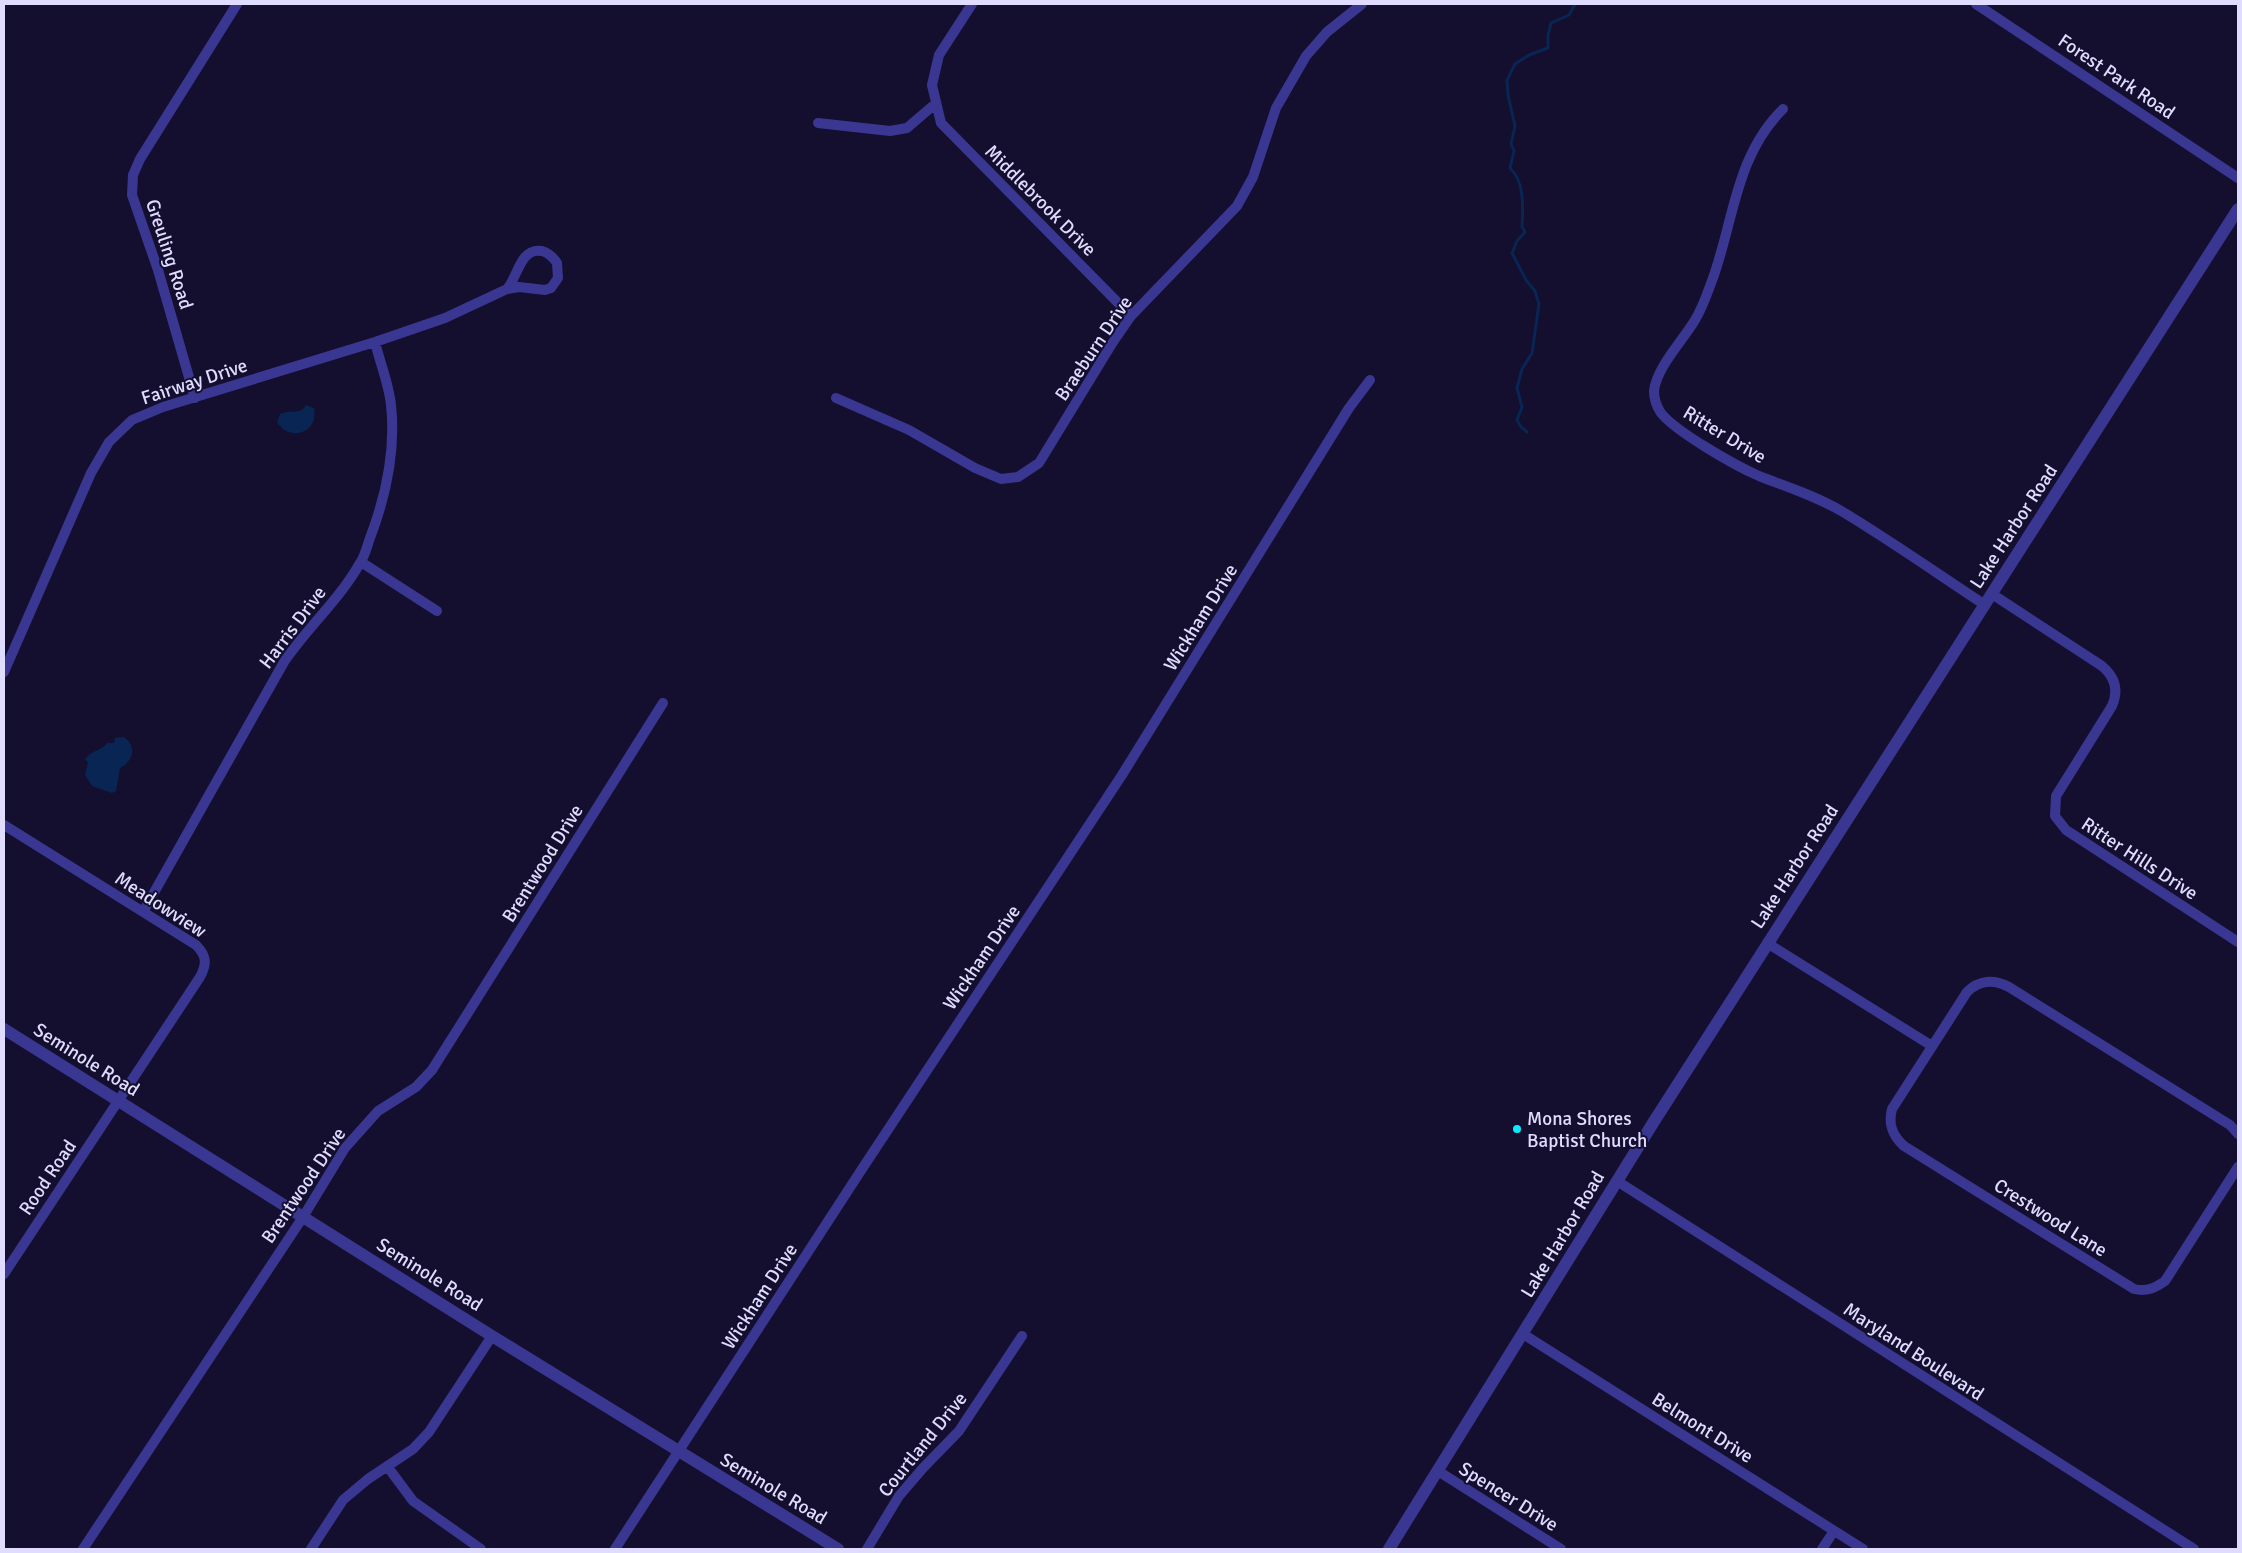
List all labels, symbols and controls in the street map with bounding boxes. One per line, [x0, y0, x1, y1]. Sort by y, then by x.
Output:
street label: Forest Park Road [2053, 29, 2179, 125]
street label: Middlebrook Drive [979, 140, 1101, 262]
street label: Greuling Road [140, 196, 198, 313]
street label: Braeburn Drive [1050, 291, 1138, 406]
street label: Fairway Drive [138, 354, 250, 410]
street label: Ritter Drive [1679, 401, 1770, 469]
street label: Lake Harbor Road [1965, 460, 2063, 593]
street label: Wickham Drive [1158, 560, 1243, 675]
street label: Harris Drive [254, 582, 332, 674]
street label: Brentwood Drive [497, 800, 589, 927]
street label: Lake Harbor Road [1746, 800, 1844, 933]
street label: Ritter Hills Drive [2077, 812, 2202, 905]
street label: Meadowview [110, 866, 211, 943]
street label: Wickham Drive [938, 900, 1026, 1015]
street label: Seminole Road [29, 1018, 144, 1102]
place label: Mona Shores Baptist Church [1527, 1107, 1647, 1153]
street label: Brentwood Drive [256, 1123, 351, 1248]
marker: Mona Shores Baptist Church [1511, 1123, 1523, 1135]
street label: Rood Road [14, 1135, 82, 1220]
street label: Lake Harbor Road [1516, 1167, 1610, 1302]
street label: Crestwood Lane [1989, 1173, 2112, 1262]
street label: Seminole Road [372, 1233, 487, 1317]
street label: Wickham Drive [717, 1239, 803, 1354]
street label: Maryland Boulevard [1839, 1297, 1988, 1406]
street label: Courtland Drive [873, 1387, 972, 1502]
street label: Belmont Drive [1647, 1387, 1758, 1469]
street label: Seminole Road [716, 1448, 831, 1530]
street label: Spencer Drive [1454, 1457, 1563, 1537]

